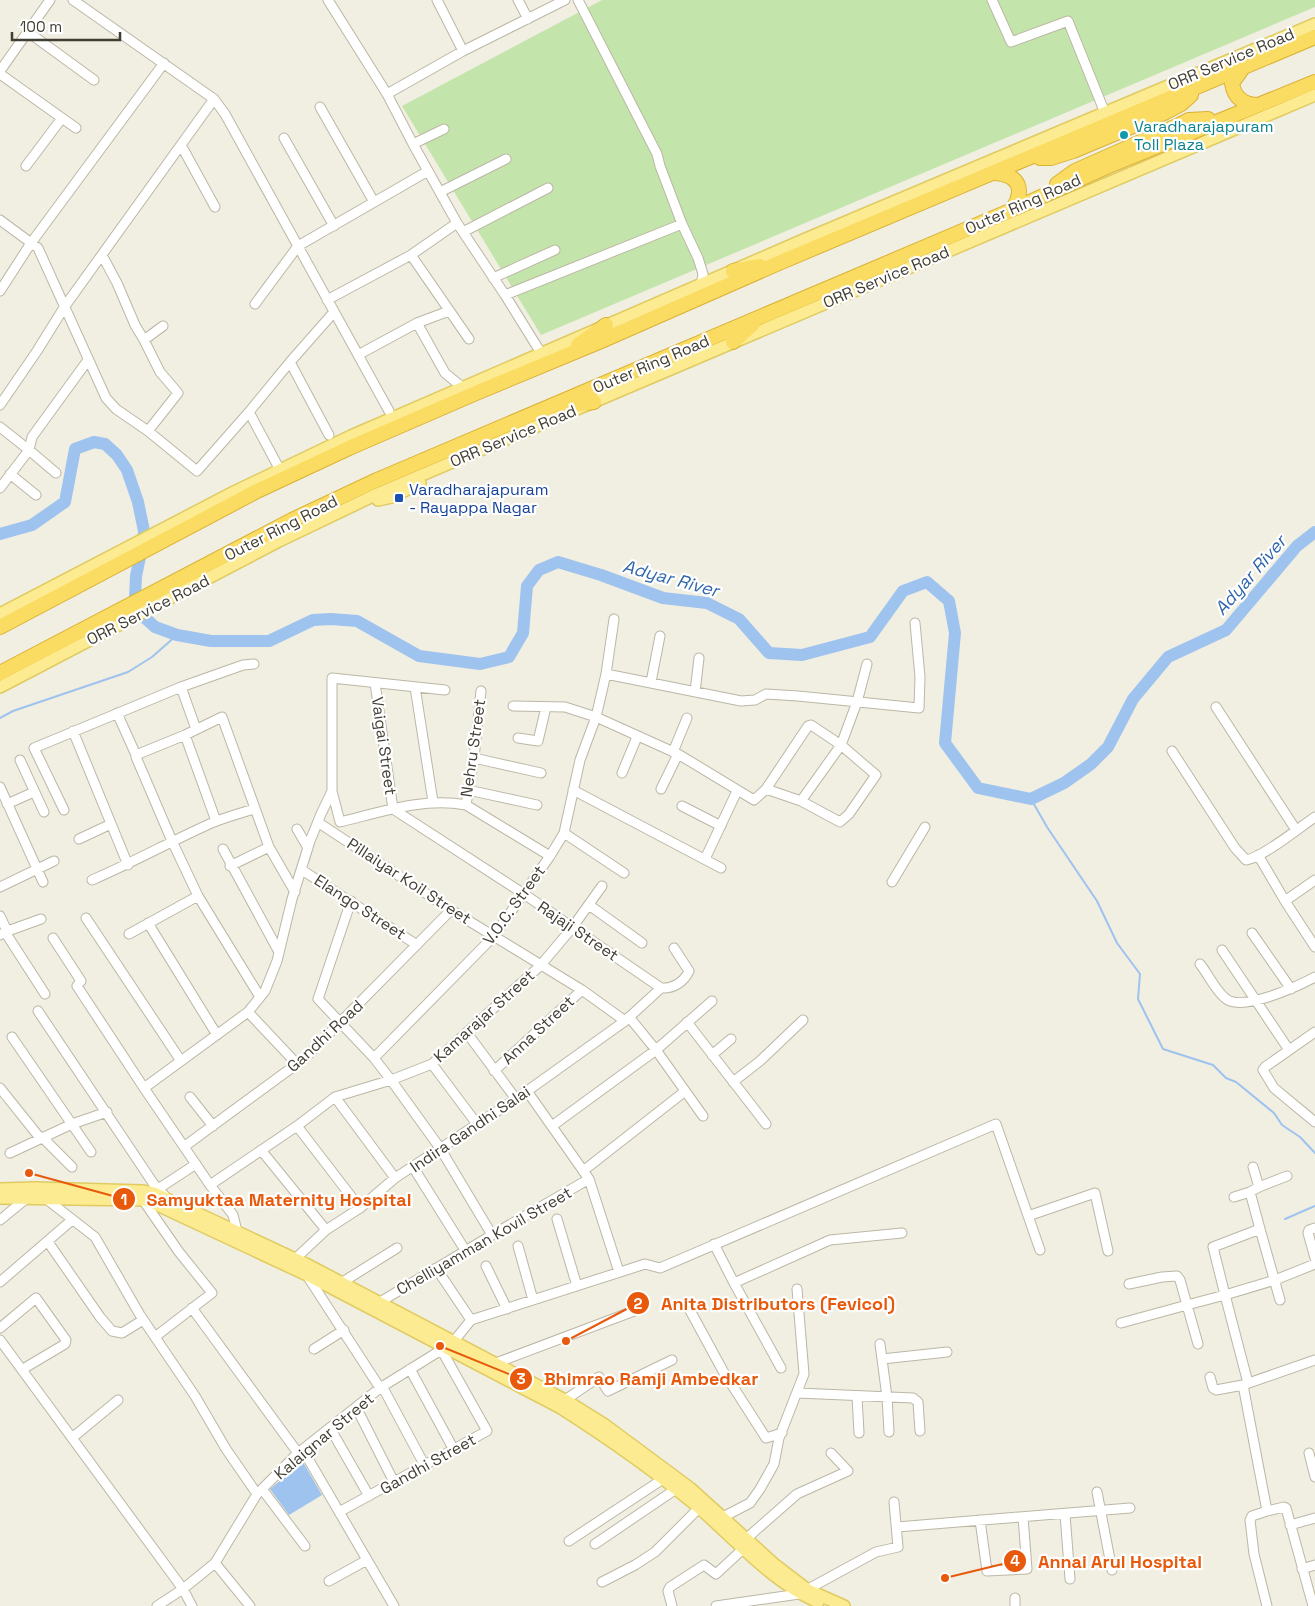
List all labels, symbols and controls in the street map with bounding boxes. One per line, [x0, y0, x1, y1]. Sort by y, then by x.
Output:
scale bar [12, 10, 120, 42]
text: 100 m [20, 17, 62, 36]
street label: ORR Service Road [1165, 23, 1297, 95]
place label: Varadharajapuram Toll Plaza [1134, 116, 1274, 155]
marker: Varadharajapuram Toll Plaza [1118, 129, 1130, 141]
street label: Outer Ring Road [962, 169, 1084, 239]
street label: ORR Service Road [820, 241, 952, 313]
street label: Outer Ring Road [590, 330, 712, 398]
street label: ORR Service Road [447, 400, 579, 472]
place label: Varadharajapuram - Rayappa Nagar [409, 479, 549, 518]
street label: Outer Ring Road [221, 490, 341, 566]
marker: Varadharajapuram - Rayappa Nagar [393, 492, 405, 504]
water label: Adyar River [1209, 529, 1292, 620]
water label: Adyar River [621, 554, 724, 602]
street label: ORR Service Road [83, 570, 213, 650]
street label: Vaigai Street [367, 696, 401, 796]
street label: Nehru Street [456, 698, 490, 798]
street label: Pillaiyar Koil Street [343, 833, 475, 929]
street label: V.O.C. Street [478, 861, 550, 949]
street label: Elango Street [310, 870, 410, 944]
street label: Rajaji Street [533, 896, 623, 966]
street label: Kamarajar Street [429, 965, 539, 1067]
street label: Anna Street [497, 991, 579, 1069]
street label: Gandhi Road [282, 995, 368, 1077]
street label: Indira Gandhi Salai [406, 1081, 534, 1177]
street label: Chelliyamman Kovil Street [392, 1182, 576, 1300]
callout: Samyuktaa Maternity Hospital [111, 1183, 422, 1216]
text: Samyuktaa Maternity Hospital [146, 1188, 412, 1211]
text: 1 [121, 1190, 127, 1209]
callout: Anita Distributors (Fevicol) [626, 1287, 905, 1320]
text: Anita Distributors (Fevicol) [661, 1292, 895, 1315]
text: 2 [634, 1294, 643, 1313]
callout: Bhimrao Ramji Ambedkar [508, 1363, 768, 1396]
text: Bhimrao Ramji Ambedkar [544, 1367, 758, 1390]
text: 3 [516, 1369, 526, 1388]
street label: Kalaignar Street [270, 1388, 378, 1484]
street label: Gandhi Street [376, 1429, 480, 1499]
callout: Annai Arul Hospital [1002, 1545, 1212, 1578]
text: Annai Arul Hospital [1038, 1550, 1202, 1573]
text: 4 [1010, 1551, 1020, 1570]

